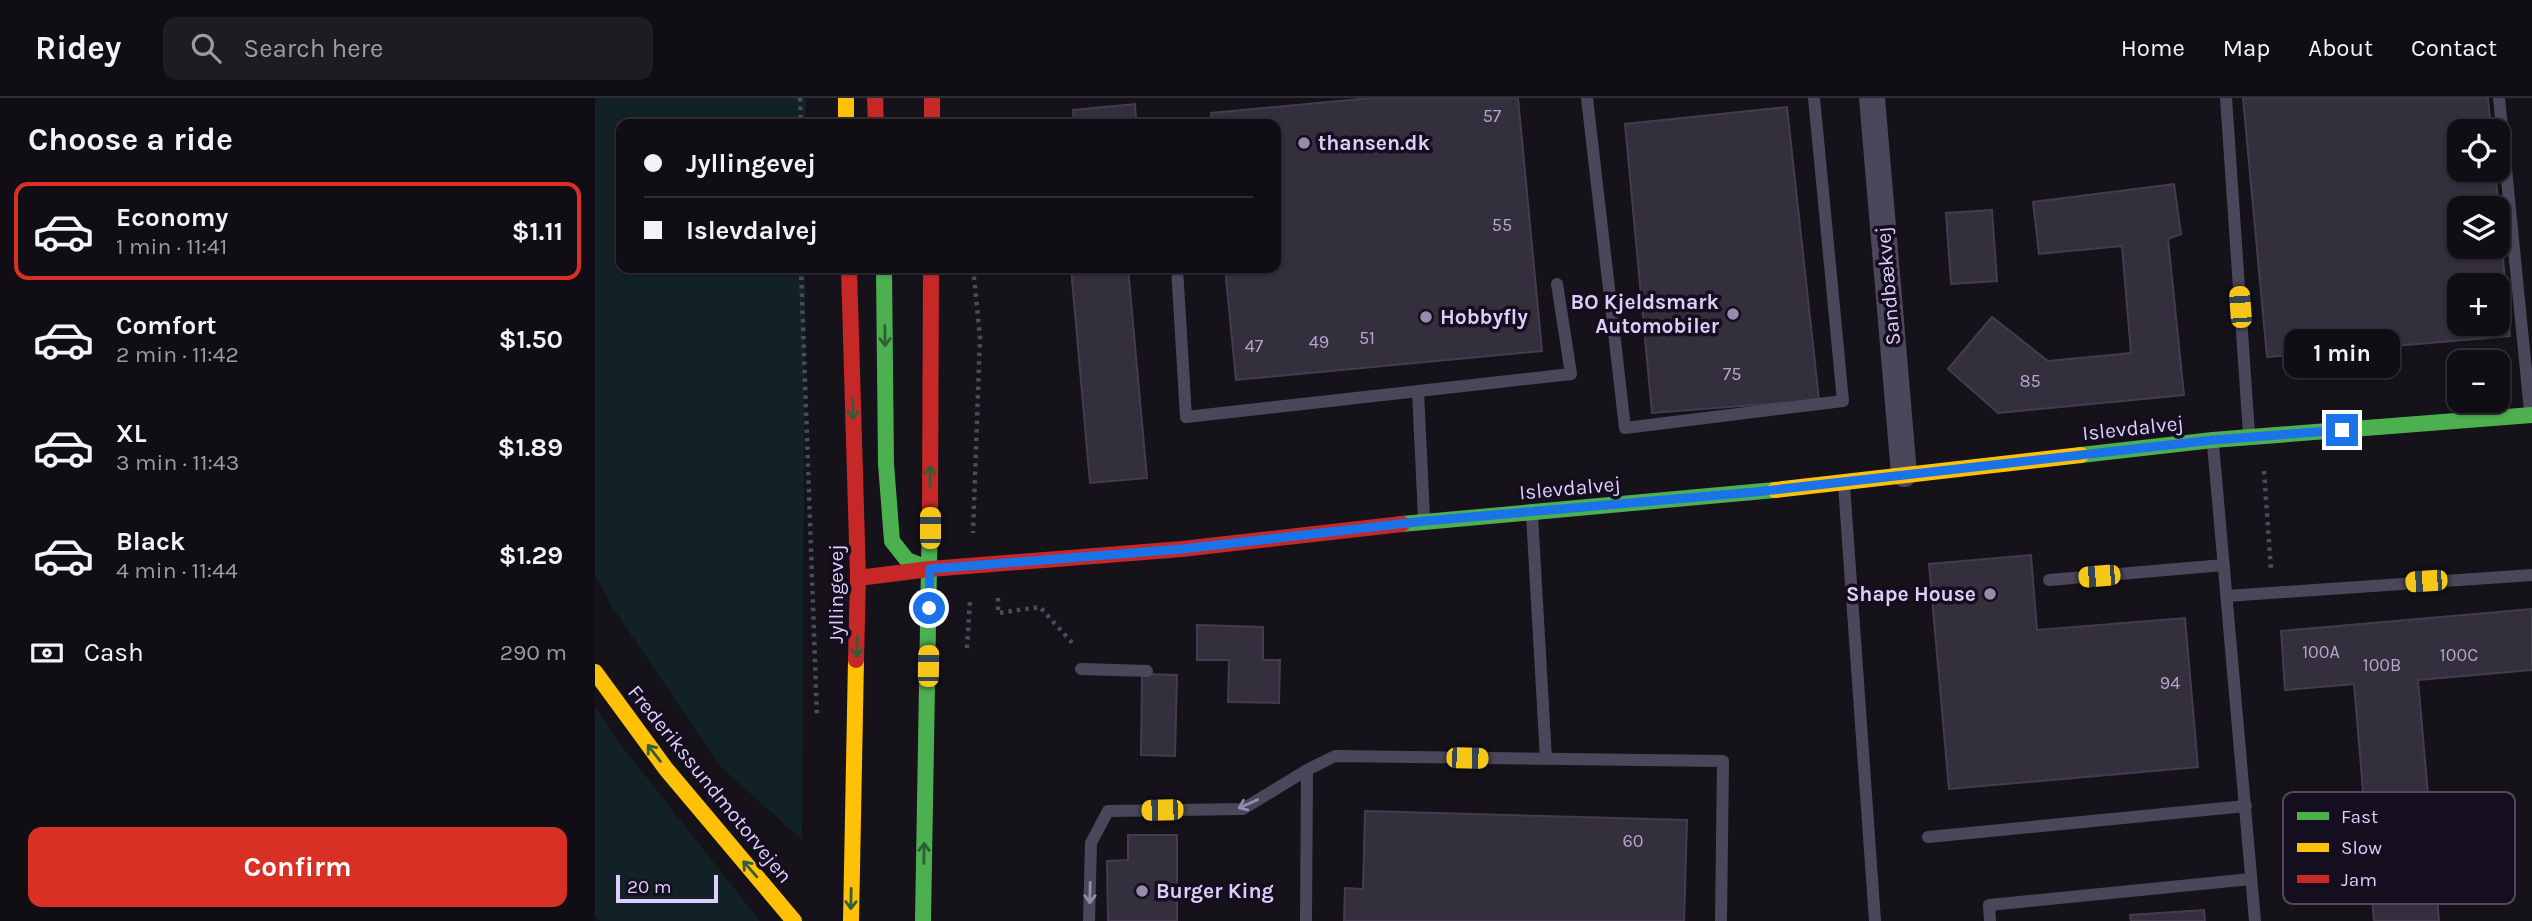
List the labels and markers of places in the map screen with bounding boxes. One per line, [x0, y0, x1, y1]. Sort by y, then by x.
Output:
place label: thansen.dk [1318, 131, 1430, 155]
marker: thansen.dk [1296, 135, 1312, 151]
place label: BO Kjeldsmark Automobiler [1571, 290, 1720, 338]
place label: Hobbyfly [1440, 305, 1528, 329]
marker: BO Kjeldsmark Automobiler [1725, 306, 1741, 322]
marker: Hobbyfly [1418, 309, 1434, 325]
place label: Shape House [1846, 582, 1976, 606]
marker: Shape House [1982, 586, 1998, 602]
place label: Burger King [1156, 879, 1274, 903]
marker: Burger King [1134, 883, 1150, 899]

